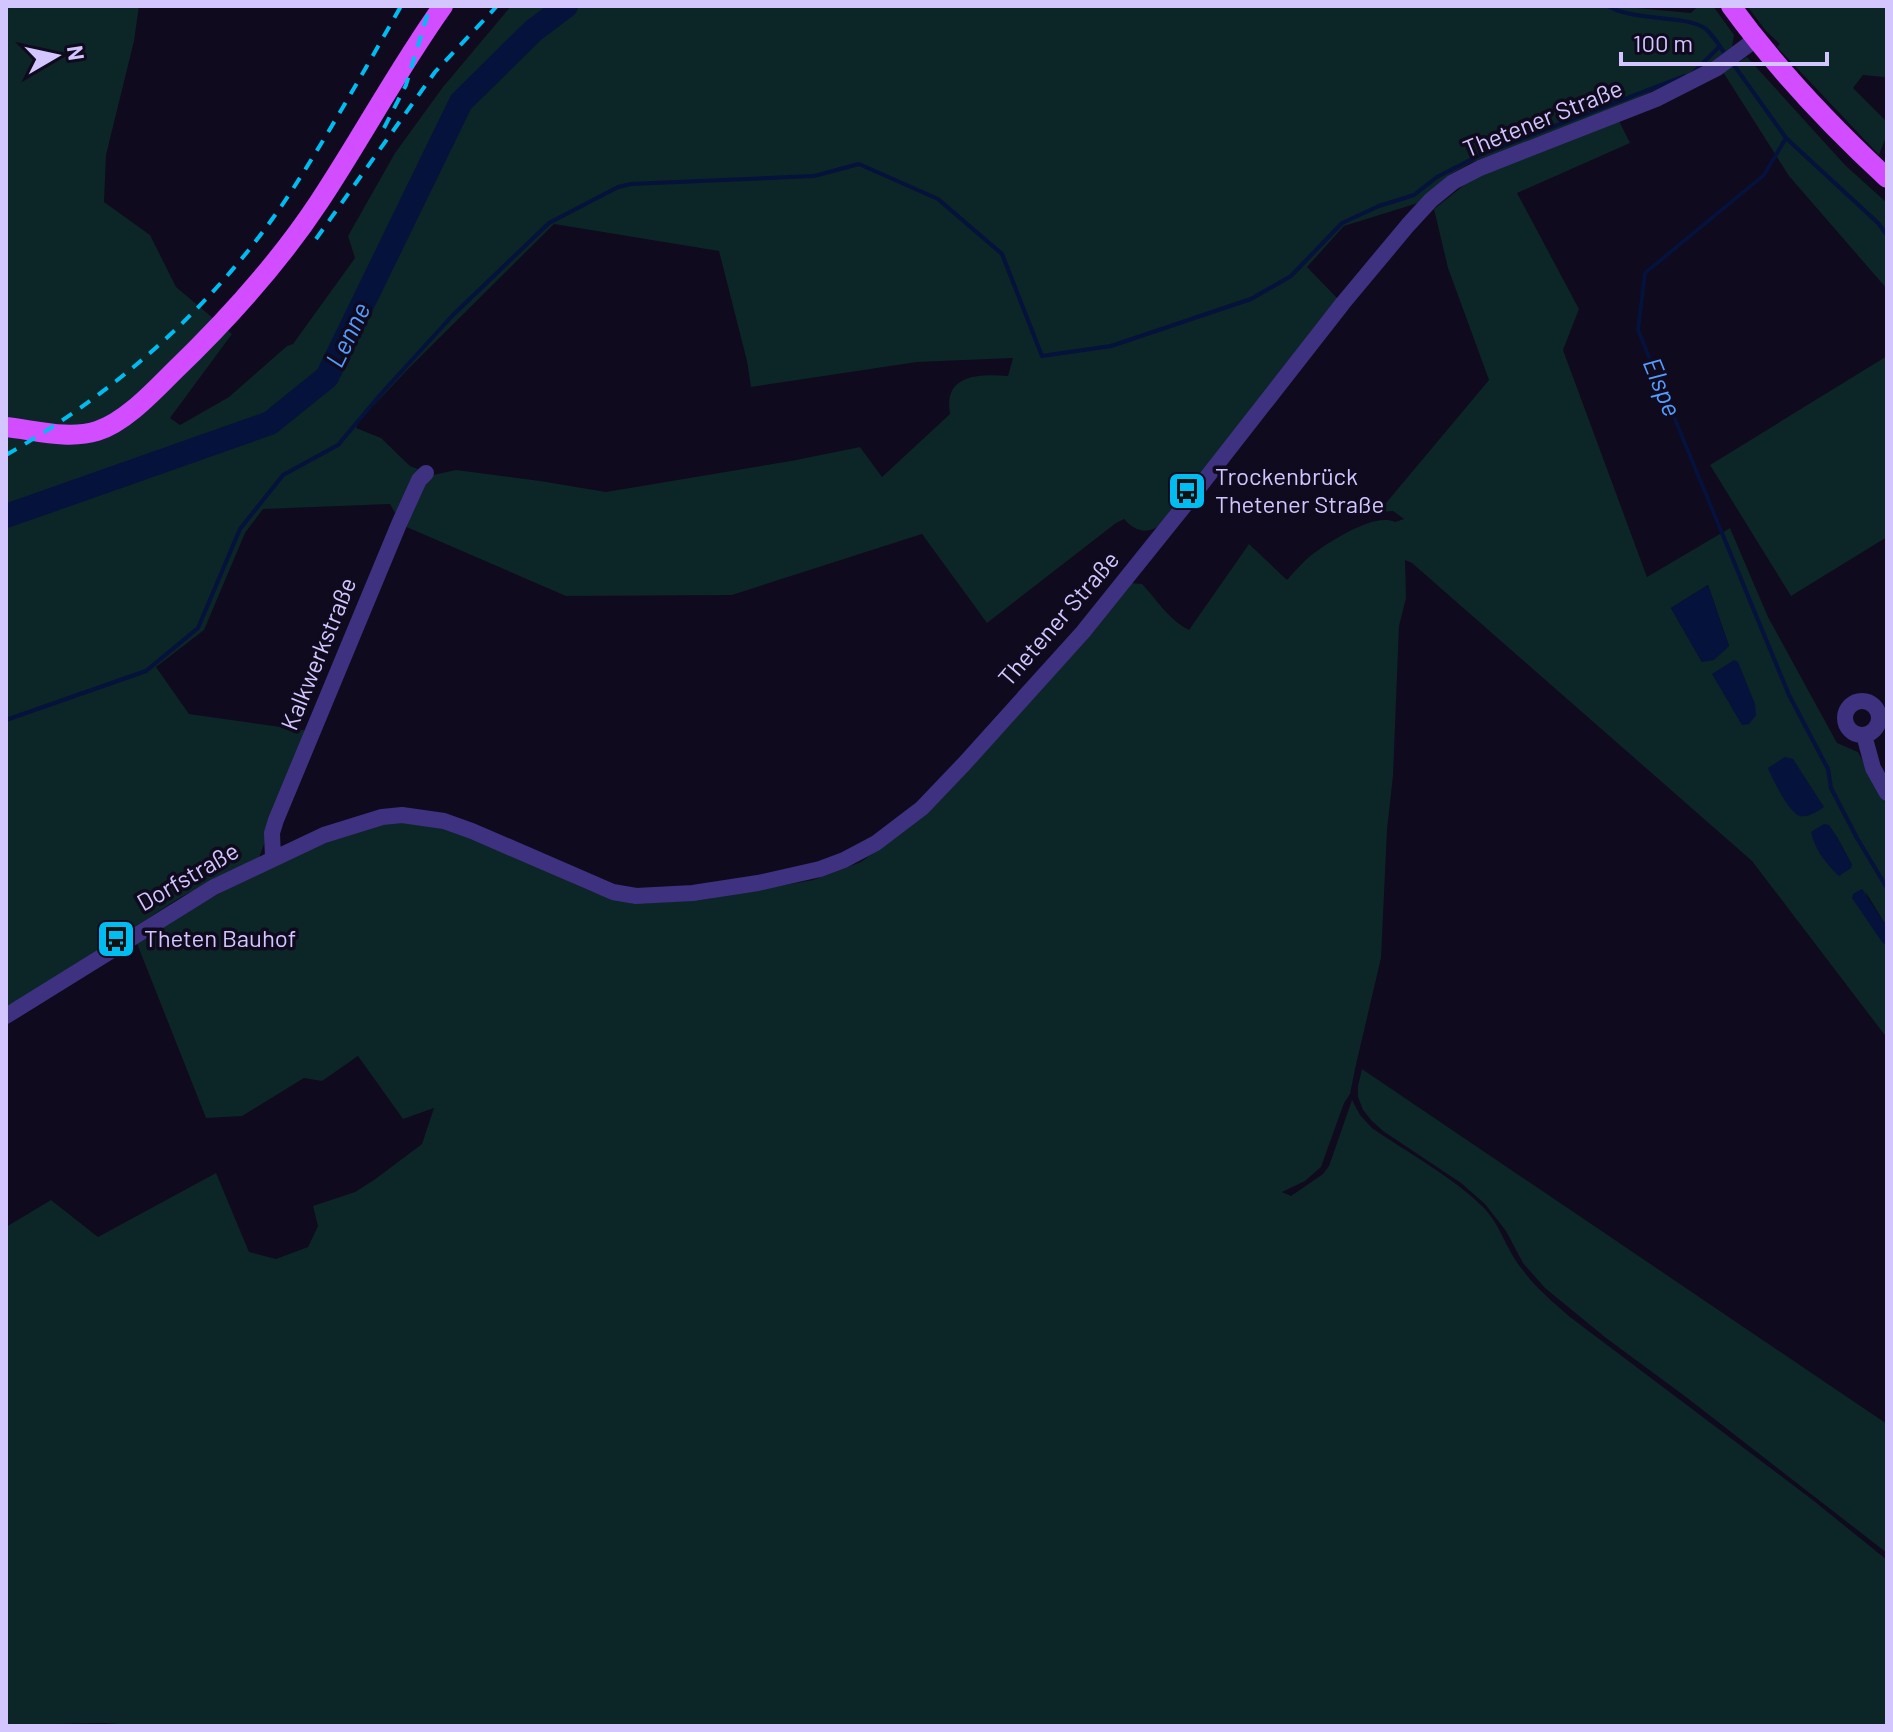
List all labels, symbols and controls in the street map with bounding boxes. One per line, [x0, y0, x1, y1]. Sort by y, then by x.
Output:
north arrow [16, 16, 96, 96]
scale bar [1621, 16, 1827, 66]
text: 100 m [1633, 28, 1693, 57]
text: N [63, 43, 91, 62]
street label: Thetener Straße [1459, 72, 1626, 163]
water label: Lenne [318, 297, 376, 372]
water label: Elspe [1638, 353, 1689, 420]
place label: Trockenbrück Thetener Straße [1215, 461, 1384, 518]
bus stop icon: Trockenbrück Thetener Straße [1166, 470, 1208, 512]
street label: Thetener Straße [991, 545, 1124, 691]
street label: Kalkwerkstraße [274, 573, 361, 734]
street label: Dorfstraße [131, 835, 243, 916]
bus stop icon: Theten Bauhof [95, 918, 137, 960]
place label: Theten Bauhof [144, 923, 296, 952]

